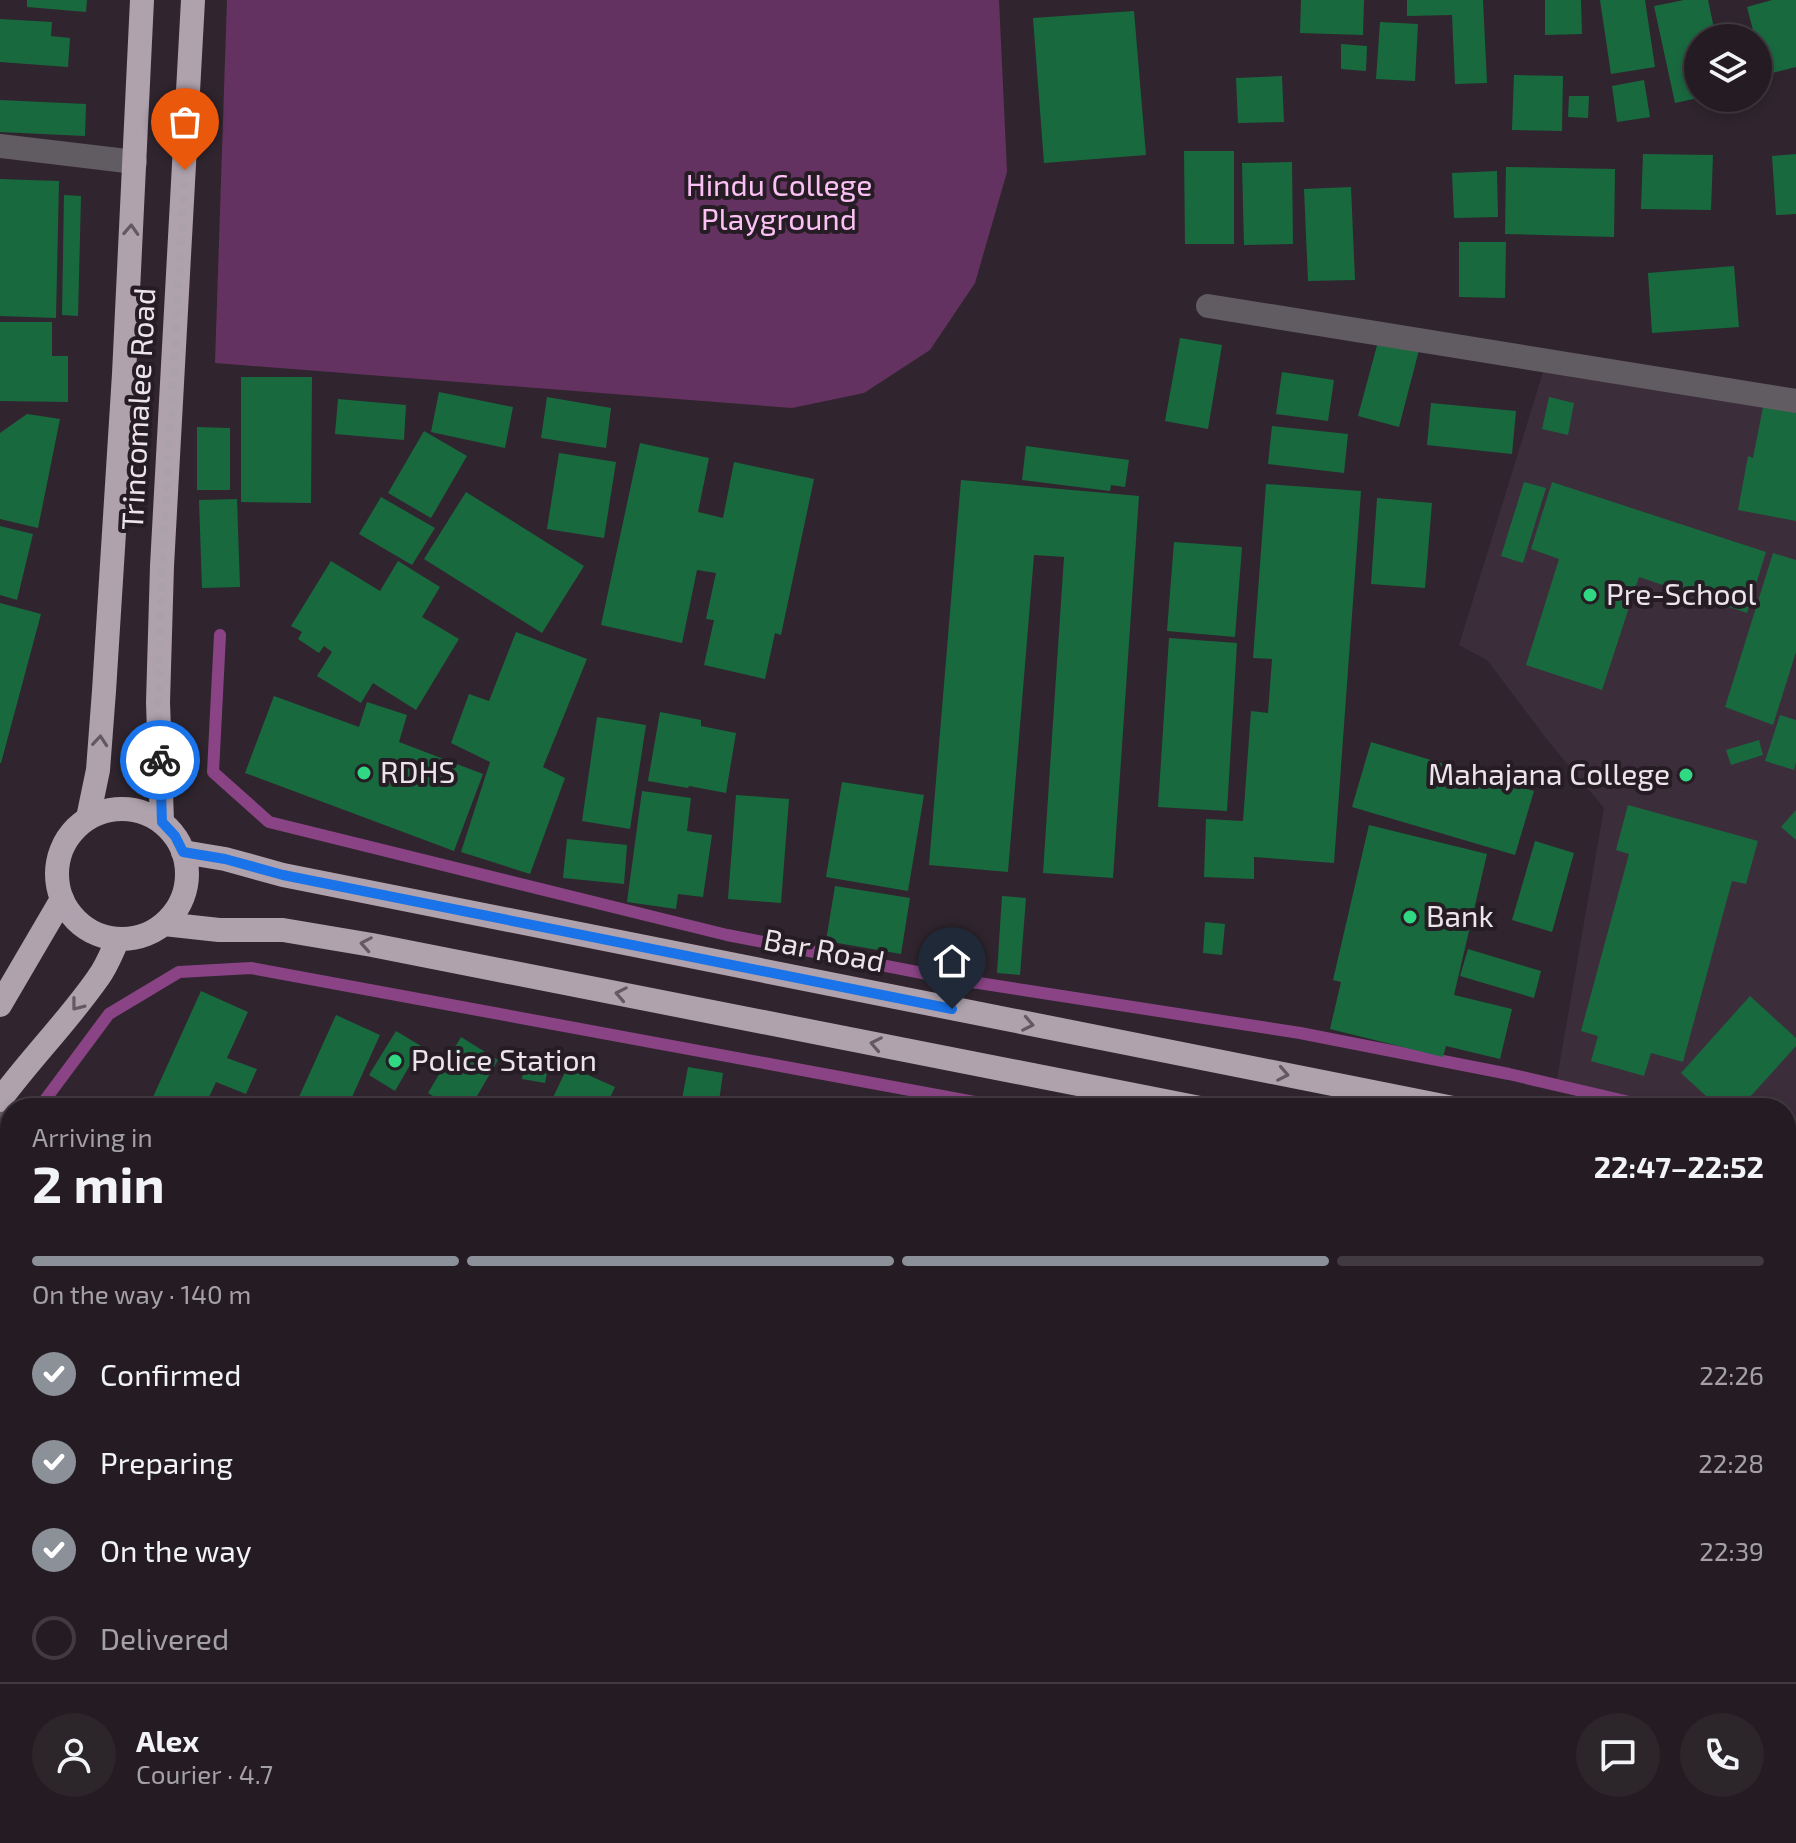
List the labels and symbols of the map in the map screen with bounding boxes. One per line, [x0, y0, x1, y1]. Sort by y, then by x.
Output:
pin [151, 88, 219, 170]
park label: Hindu College Playground [686, 166, 872, 236]
one-way arrow [122, 223, 139, 236]
street label: Trincomalee Road [113, 287, 161, 531]
place label: Pre-School [1606, 575, 1757, 611]
marker: Pre-School [1581, 586, 1599, 604]
courier [120, 720, 200, 800]
one-way arrow [91, 734, 108, 747]
place label: RDHS [380, 753, 455, 789]
place label: Mahajana College [1428, 755, 1670, 791]
marker: RDHS [355, 764, 373, 782]
marker: Mahajana College [1677, 766, 1695, 784]
place label: Bank [1426, 897, 1494, 933]
marker: Bank [1401, 908, 1419, 926]
street label: Bar Road [761, 920, 888, 978]
pin [918, 927, 986, 1009]
one-way arrow [359, 936, 373, 953]
one-way arrow [615, 986, 629, 1003]
one-way arrow [72, 996, 87, 1010]
one-way arrow [1020, 1015, 1034, 1032]
one-way arrow [870, 1036, 884, 1053]
place label: Police Station [411, 1041, 597, 1077]
marker: Police Station [386, 1052, 404, 1070]
one-way arrow [1276, 1065, 1289, 1082]

